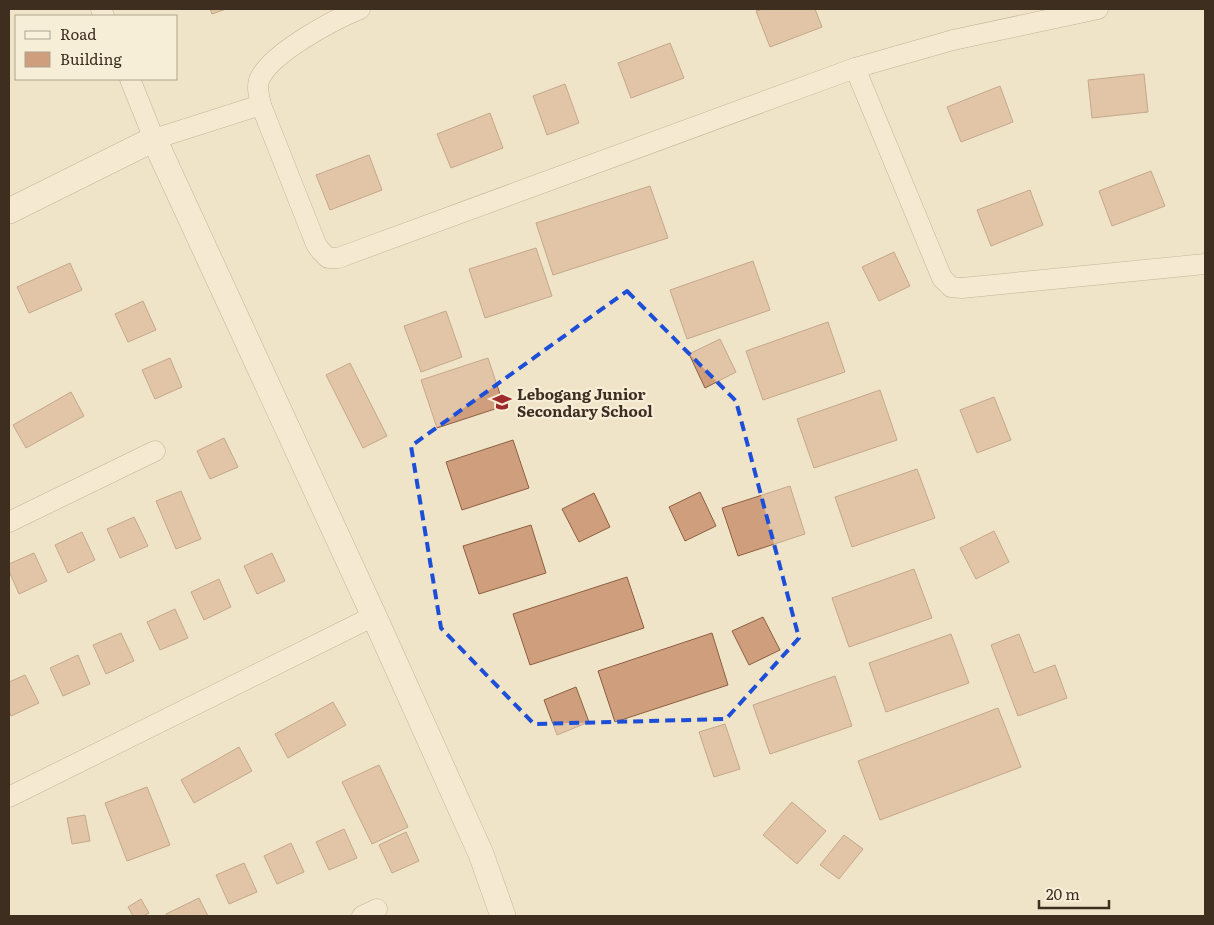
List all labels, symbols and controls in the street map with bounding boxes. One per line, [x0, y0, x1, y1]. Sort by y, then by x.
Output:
legend [15, 15, 178, 80]
text: Road [60, 22, 96, 45]
text: Building [60, 47, 122, 70]
place label: Lebogang Junior Secondary School [517, 382, 653, 422]
school or university icon: Lebogang Junior Secondary School [491, 391, 513, 413]
scale bar [1039, 878, 1109, 910]
text: 20 m [1046, 882, 1080, 905]

